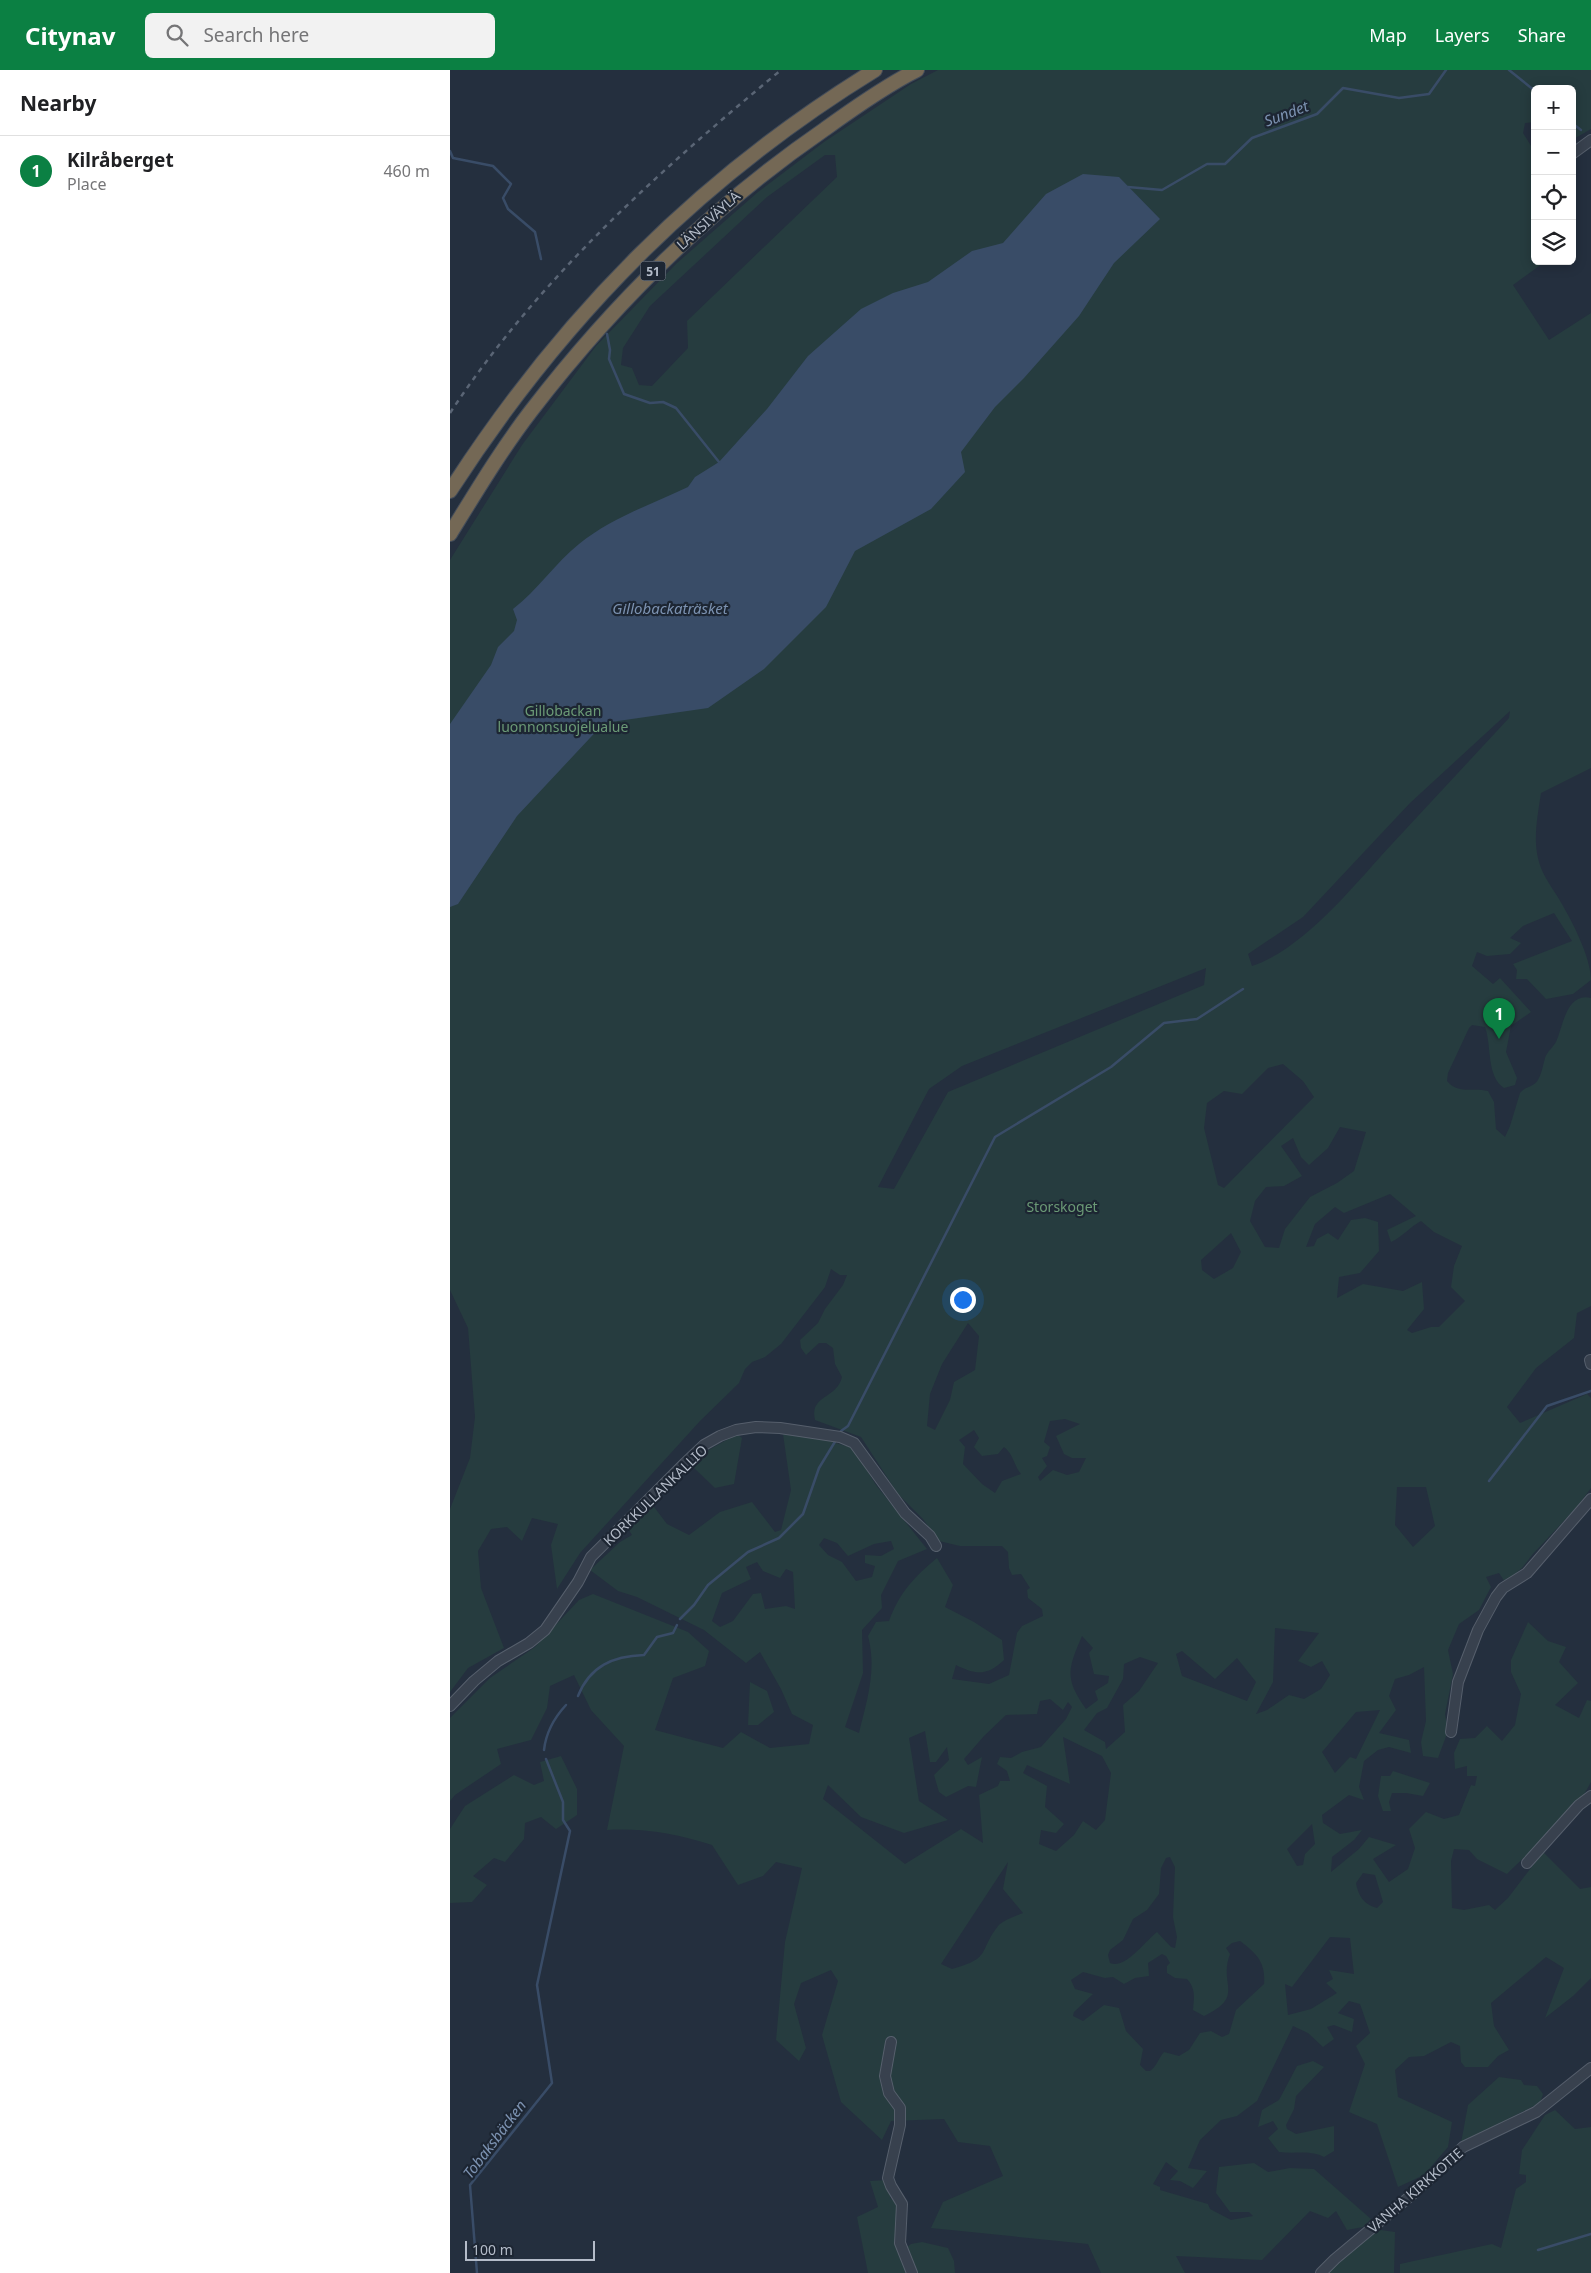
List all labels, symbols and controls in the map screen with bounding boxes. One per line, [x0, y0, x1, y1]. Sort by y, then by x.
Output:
search box [145, 13, 495, 58]
text: Citynav [25, 19, 115, 52]
icon: search [163, 21, 191, 49]
text: Search here [203, 22, 309, 48]
text: Map [1369, 23, 1407, 47]
text: Layers [1435, 23, 1490, 47]
text: Share [1518, 23, 1566, 47]
map controls [1531, 85, 1576, 265]
button: + [1531, 85, 1576, 130]
text: Nearby [20, 89, 96, 117]
water label: Sundet [1261, 95, 1312, 131]
button: − [1531, 130, 1576, 175]
text: Kilråberget [67, 147, 174, 173]
text: 1 [31, 160, 41, 182]
text: 460 m [383, 160, 430, 182]
text: Place [67, 173, 107, 195]
button: locate [1531, 175, 1576, 220]
street label: LÄNSIVÄYLÄ [672, 186, 744, 254]
button: layers [1531, 220, 1576, 265]
road number: 51 [640, 262, 666, 280]
water label: Gillobackaträsket [612, 598, 729, 618]
park label: Gillobackan luonnonsuojelualue [498, 701, 628, 736]
pin: 1 [1483, 998, 1515, 1039]
park label: Storskoget [1026, 1197, 1098, 1216]
your location [950, 1287, 976, 1313]
street label: KORKKULLANKALLIO [599, 1440, 711, 1550]
water label: Tobaksbäcken [458, 2096, 530, 2182]
street label: VANHA KIRKKOTIE [1363, 2143, 1467, 2237]
scale bar [465, 2238, 595, 2261]
text: 100 m [472, 2240, 513, 2259]

